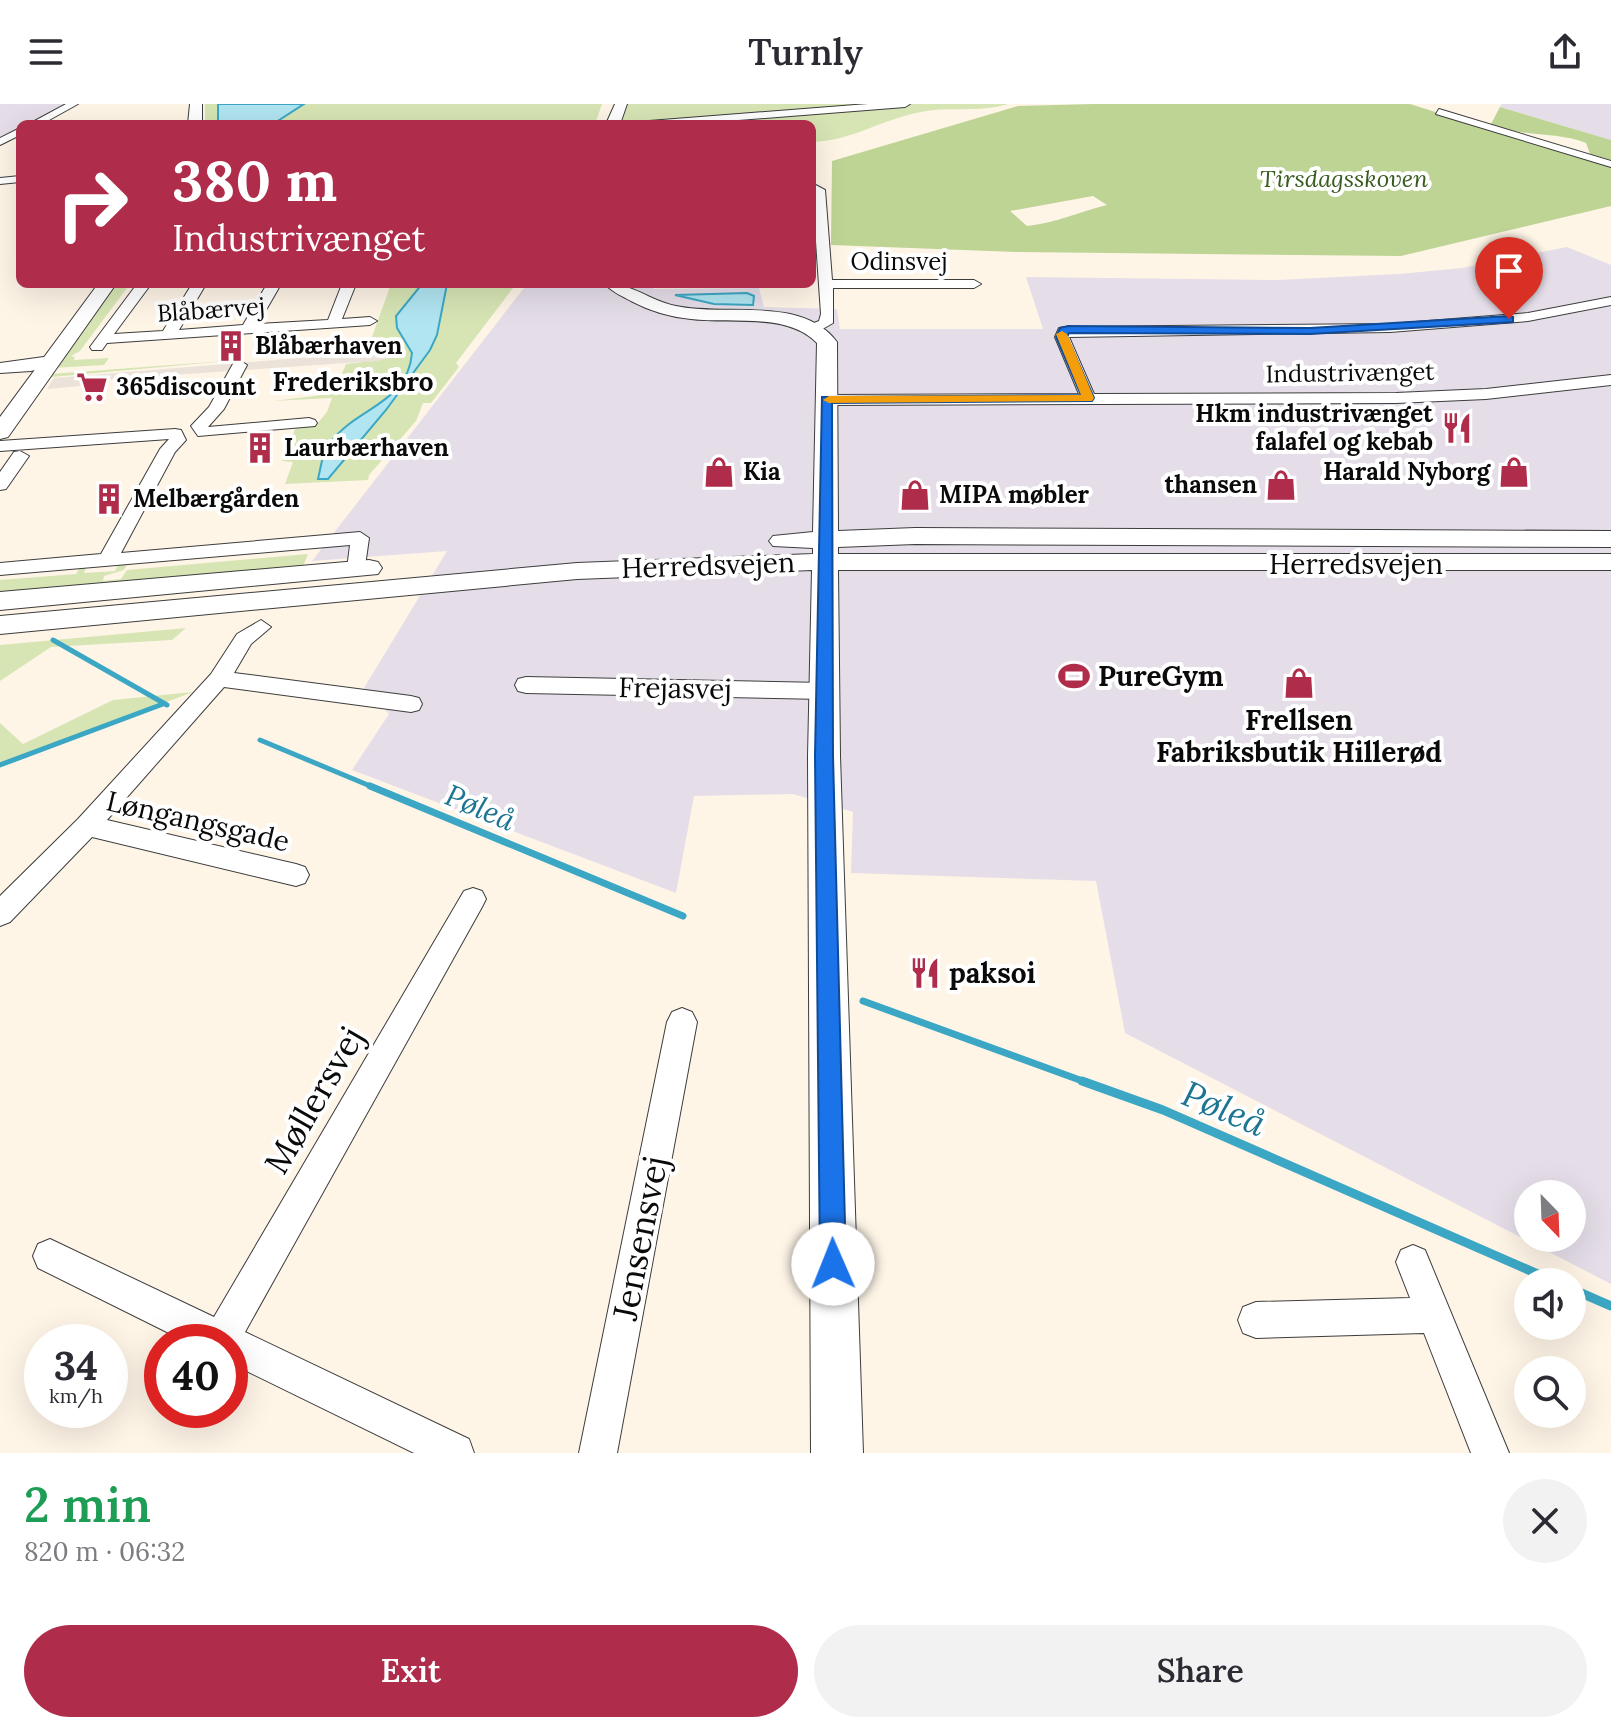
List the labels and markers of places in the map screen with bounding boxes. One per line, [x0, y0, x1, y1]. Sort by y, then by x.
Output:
pin [1475, 237, 1543, 319]
building icon: Blåbærhaven [214, 329, 248, 363]
place label: Blåbærhaven [255, 330, 402, 361]
supermarket icon: 365discount [75, 370, 109, 404]
place label: 365discount [116, 371, 257, 402]
place label: Hkm industrivænget falafel og kebab [1195, 398, 1434, 457]
restaurant icon: Hkm industrivænget falafel og kebab [1440, 411, 1474, 445]
building icon: Laurbærhaven [243, 431, 277, 465]
place label: Laurbærhaven [284, 432, 449, 463]
shop icon: Kia [702, 455, 736, 489]
shop icon: Harald Nyborg [1497, 455, 1531, 489]
place label: Kia [743, 456, 781, 487]
place label: Harald Nyborg [1323, 456, 1492, 487]
shop icon: thansen [1264, 468, 1298, 502]
place label: thansen [1164, 469, 1257, 500]
shop icon: MIPA møbler [898, 478, 932, 512]
place label: MIPA møbler [939, 479, 1090, 510]
building icon: Melbærgården [92, 482, 126, 516]
place label: Melbærgården [133, 483, 299, 514]
place label: PureGym [1098, 658, 1224, 694]
sports icon: PureGym [1057, 659, 1091, 693]
shop icon: Frellsen Fabriksbutik Hillerød [1282, 666, 1316, 700]
place label: Frellsen Fabriksbutik Hillerød [1156, 702, 1442, 770]
place label: paksoi [949, 955, 1036, 991]
restaurant icon: paksoi [908, 956, 942, 990]

